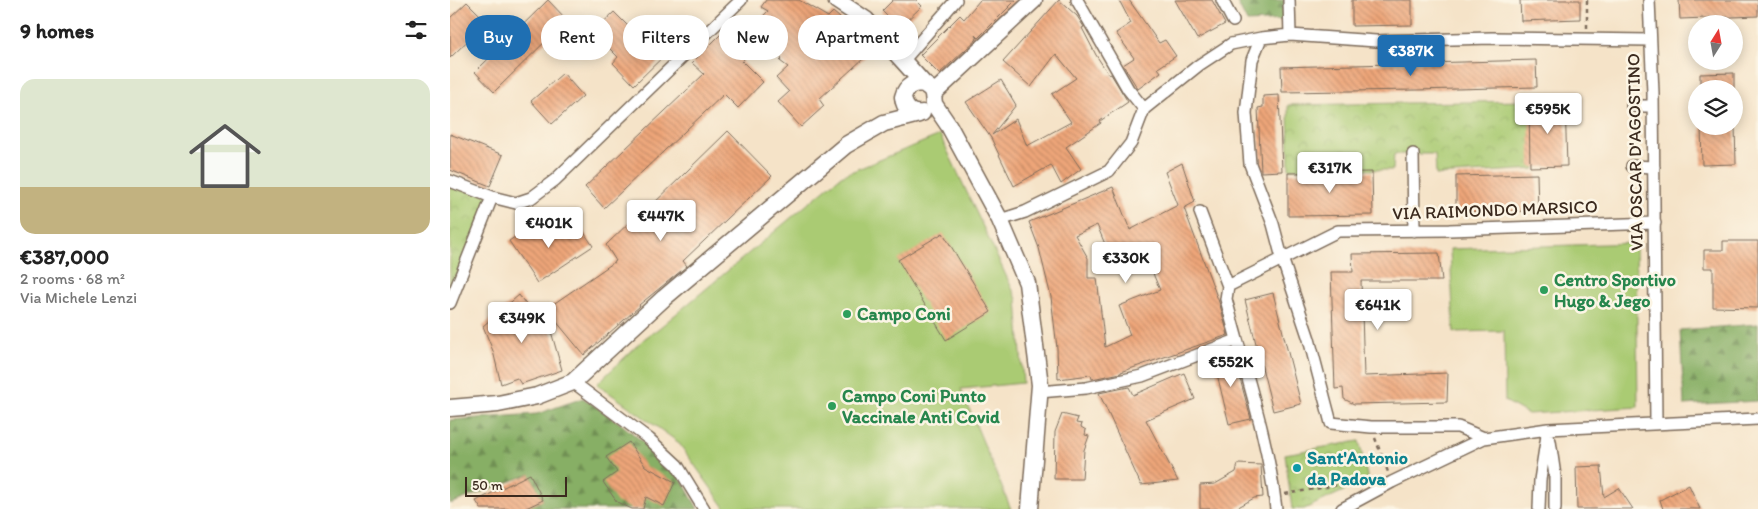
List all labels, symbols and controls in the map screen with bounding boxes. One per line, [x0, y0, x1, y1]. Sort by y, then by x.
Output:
chip: Buy [465, 15, 531, 60]
chip: Rent [541, 15, 613, 60]
chip: Filters [623, 15, 709, 60]
chip: New [719, 15, 788, 60]
chip: Apartment [798, 15, 918, 60]
north arrow [1688, 15, 1742, 70]
map controls [1688, 15, 1743, 135]
icon: filters [402, 16, 430, 44]
text: 9 homes [20, 18, 94, 43]
pin: €387K [1376, 34, 1446, 77]
text: €387K [1389, 41, 1433, 60]
street label: VIA OSCAR D'AGOSTINO [1622, 53, 1648, 251]
button: layers [1688, 80, 1743, 135]
pin: €595K [1513, 92, 1583, 135]
text: €595K [1526, 99, 1570, 118]
icon: home [180, 111, 270, 201]
pin: €317K [1295, 152, 1365, 194]
text: €317K [1308, 158, 1352, 177]
street label: VIA RAIMONDO MARSICO [1392, 195, 1598, 225]
pin: €447K [626, 200, 696, 242]
pin: €401K [514, 206, 584, 249]
text: €447K [638, 206, 684, 225]
text: €401K [526, 213, 572, 232]
pin: €330K [1091, 242, 1161, 284]
text: €387,000 [20, 244, 109, 269]
text: €330K [1103, 248, 1149, 267]
text: 2 rooms · 68 m² [20, 269, 125, 288]
place label: Centro Sportivo Hugo & Jego [1554, 269, 1676, 312]
marker: Centro Sportivo Hugo & Jego [1538, 284, 1550, 296]
text: Via Michele Lenzi [20, 288, 137, 307]
pin: €641K [1343, 288, 1413, 331]
text: €641K [1356, 295, 1400, 314]
pin: €349K [487, 302, 557, 344]
place label: Campo Coni [857, 303, 951, 325]
text: €349K [499, 308, 545, 327]
marker: Campo Coni [841, 308, 853, 320]
pin: €552K [1196, 346, 1266, 388]
text: €552K [1209, 352, 1253, 371]
place label: Campo Coni Punto Vaccinale Anti Covid [842, 385, 1000, 428]
marker: Campo Coni Punto Vaccinale Anti Covid [826, 400, 838, 412]
place label: Sant'Antonio da Padova [1307, 447, 1408, 490]
marker: Sant'Antonio da Padova [1291, 462, 1303, 474]
scale bar [465, 474, 568, 497]
text: 50 m [472, 477, 503, 494]

